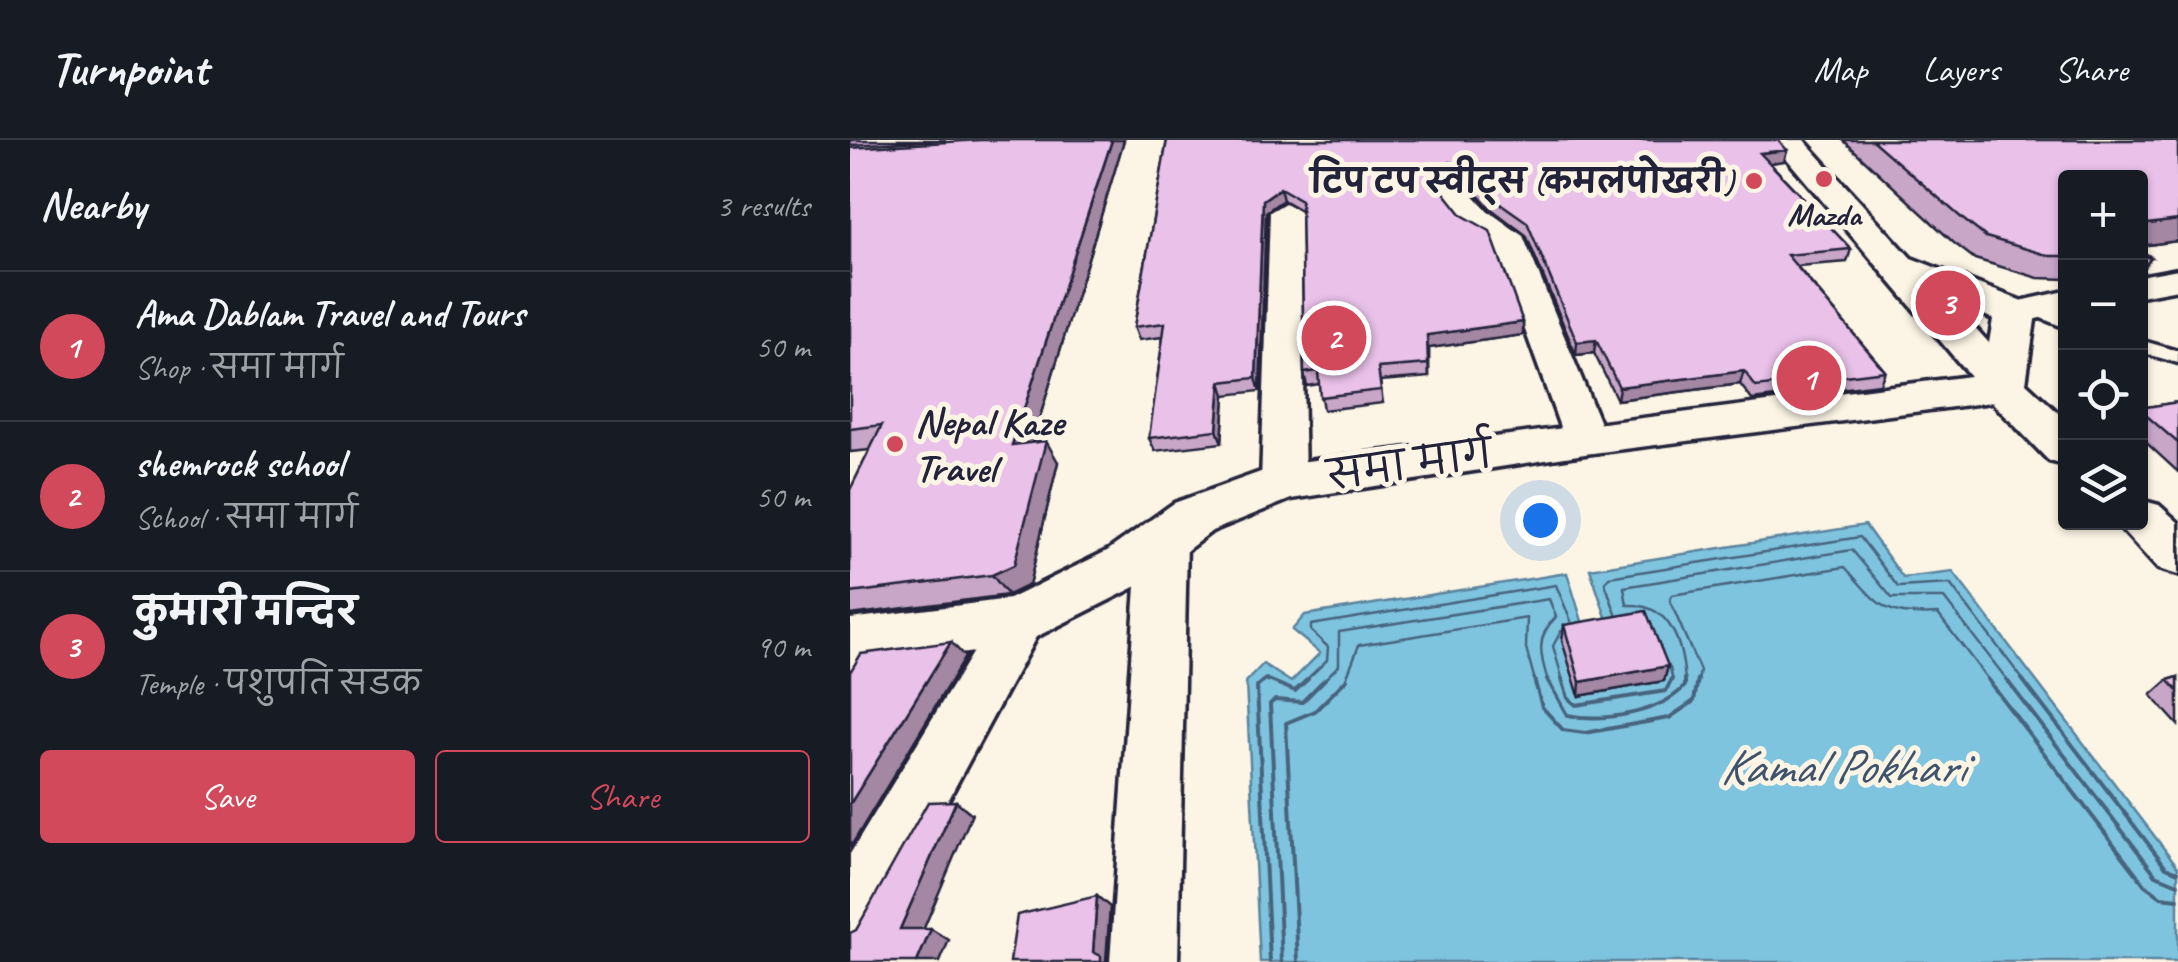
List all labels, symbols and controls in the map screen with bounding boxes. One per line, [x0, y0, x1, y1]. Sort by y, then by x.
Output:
text: Turnpoint [50, 39, 208, 99]
text: Map [1814, 47, 1867, 92]
text: Layers [1922, 47, 2000, 92]
text: Share [2055, 47, 2128, 92]
place label: टिप टप स्वीट्स (कमलपोखरी) [1308, 155, 1736, 206]
marker: Mazda [1813, 168, 1835, 190]
marker: टिप टप स्वीट्स (कमलपोखरी) [1743, 170, 1765, 192]
map controls [2058, 170, 2148, 530]
button: + [2058, 170, 2148, 260]
text: Nearby [40, 179, 146, 232]
text: 3 results [716, 185, 810, 226]
place label: Mazda [1787, 194, 1864, 235]
button: − [2058, 260, 2148, 350]
pin: 3 [1916, 266, 1980, 340]
text: Ama Dablam Travel and Tours [135, 290, 524, 337]
pin: 2 [1302, 300, 1366, 376]
text: 1 [65, 326, 80, 367]
text: 50 m [756, 326, 810, 367]
pin: 1 [1776, 340, 1842, 416]
text: Shop · समा मार्ग [135, 347, 344, 388]
button: locate [2058, 350, 2148, 440]
place label: Nepal Kaze Travel [915, 397, 1067, 493]
street label: समा मार्ग [1322, 422, 1497, 502]
marker: Nepal Kaze Travel [884, 433, 906, 455]
text: shemrock school [135, 440, 344, 487]
button: layers [2058, 440, 2148, 530]
text: 2 [65, 476, 80, 517]
text: 50 m [756, 476, 810, 517]
your location [1515, 495, 1566, 546]
text: School · समा मार्ग [135, 497, 358, 538]
text: कुमारी मन्दिर [135, 588, 357, 635]
text: 3 [65, 626, 80, 667]
text: 90 m [756, 626, 810, 667]
text: Temple · पशुपति सडक [135, 663, 421, 704]
water label: Kamal Pokhari [1720, 735, 1976, 798]
button: Save [40, 750, 415, 843]
button: Share [435, 750, 810, 843]

